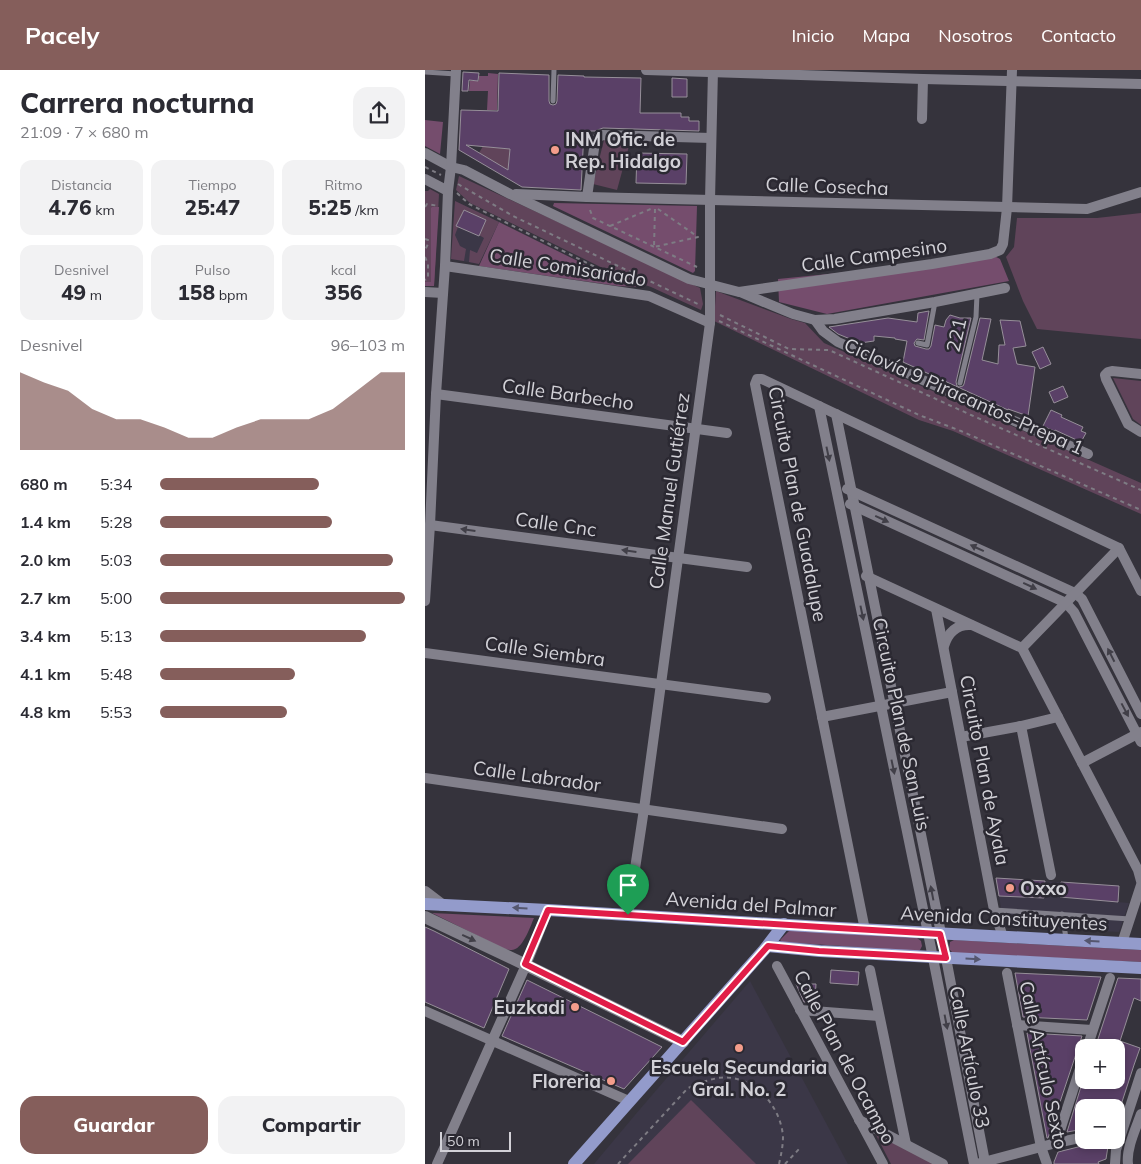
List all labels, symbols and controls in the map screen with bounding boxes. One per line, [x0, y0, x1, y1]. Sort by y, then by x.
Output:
text: Pacely [25, 20, 100, 50]
text: Inicio [791, 24, 834, 47]
text: Mapa [862, 24, 910, 47]
text: Nosotros [938, 24, 1013, 47]
text: Contacto [1041, 24, 1116, 47]
text: Carrera nocturna [20, 85, 254, 120]
button: share [353, 87, 405, 139]
text: 21:09 · 7 × 680 m [20, 122, 149, 142]
place label: INM Ofic. de Rep. Hidalgo [565, 127, 681, 173]
marker: INM Ofic. de Rep. Hidalgo [549, 144, 561, 156]
street label: Calle Cosecha [765, 172, 889, 200]
text: Distancia [51, 176, 112, 194]
text: Tiempo [188, 176, 237, 194]
text: Ritmo [324, 176, 363, 194]
text: 4.76 [48, 194, 92, 220]
text: 25:47 [185, 194, 240, 220]
text: 5:25 [308, 194, 352, 220]
text: km [92, 201, 115, 219]
text: /km [352, 201, 379, 219]
street label: Calle Campesino [800, 233, 948, 277]
street label: Calle Comisariado [488, 243, 648, 291]
text: Desnivel [54, 261, 109, 279]
text: Pulso [195, 261, 230, 279]
text: kcal [331, 261, 356, 279]
text: 49 [61, 279, 86, 305]
text: 158 [177, 279, 215, 305]
text: 356 [325, 279, 362, 305]
text: m [86, 286, 102, 304]
text: bpm [215, 286, 248, 304]
street label: 221 [940, 316, 972, 354]
street label: Ciclovía 9 Piracantos-Prepa 1 [840, 332, 1088, 460]
text: Desnivel [20, 335, 83, 355]
text: 96–103 m [331, 335, 405, 355]
street label: Calle Barbecho [501, 373, 635, 415]
street label: Circuito Plan de Guadalupe [763, 384, 833, 624]
street label: Calle Manuel Gutiérrez [643, 391, 695, 591]
one-way arrow [825, 447, 833, 463]
text: 680 m [20, 474, 68, 494]
text: 5:34 [100, 474, 132, 494]
street label: Calle Cnc [514, 506, 598, 542]
text: 1.4 km [20, 512, 71, 532]
text: 5:28 [100, 512, 132, 532]
one-way arrow [875, 515, 889, 523]
one-way arrow [460, 526, 476, 534]
one-way arrow [969, 544, 984, 553]
one-way arrow [621, 547, 637, 555]
text: 2.0 km [20, 550, 71, 570]
text: 5:03 [100, 550, 132, 570]
one-way arrow [1023, 583, 1037, 591]
text: 2.7 km [20, 588, 71, 608]
text: 5:00 [100, 588, 132, 608]
one-way arrow [858, 606, 866, 622]
street label: Circuito Plan de San Luis [868, 615, 936, 833]
text: 3.4 km [20, 626, 71, 646]
text: 5:13 [100, 626, 132, 646]
street label: Calle Siembra [483, 631, 607, 671]
one-way arrow [1107, 647, 1115, 662]
text: 4.1 km [20, 664, 71, 684]
text: 5:48 [100, 664, 132, 684]
street label: Circuito Plan de Ayala [955, 673, 1015, 867]
text: 4.8 km [20, 702, 71, 722]
text: 5:53 [100, 702, 132, 722]
one-way arrow [1121, 703, 1129, 718]
street label: Calle Labrador [471, 755, 603, 797]
one-way arrow [890, 759, 898, 775]
pin [607, 864, 649, 915]
icon: arrive [614, 871, 642, 899]
place label: Oxxo [1020, 876, 1067, 900]
marker: Oxxo [1004, 882, 1016, 894]
one-way arrow [928, 885, 936, 900]
street label: Avenida del Palmar [665, 886, 837, 922]
street label: Avenida Constituyentes [900, 901, 1108, 935]
one-way arrow [511, 904, 527, 912]
one-way arrow [462, 934, 476, 942]
one-way arrow [1084, 937, 1100, 945]
one-way arrow [966, 956, 982, 964]
street label: Calle Plan de Ocampo [789, 966, 901, 1148]
street label: Calle Artículo Sexto [1014, 979, 1074, 1151]
street label: Calle Artículo 33 [944, 984, 996, 1130]
place label: Euzkadi [493, 995, 565, 1019]
marker: Euzkadi [569, 1001, 581, 1013]
one-way arrow [942, 1014, 950, 1030]
map controls [1075, 1039, 1125, 1149]
button: + [1075, 1039, 1125, 1089]
marker: Escuela Secundaria Gral. No. 2 [733, 1042, 745, 1054]
place label: Escuela Secundaria Gral. No. 2 [651, 1055, 827, 1101]
place label: Floreria [532, 1069, 601, 1093]
marker: Floreria [605, 1075, 617, 1087]
button: Guardar [20, 1096, 208, 1154]
button: Compartir [218, 1096, 405, 1154]
button: − [1075, 1099, 1125, 1149]
scale bar [440, 1129, 511, 1152]
text: 50 m [447, 1132, 480, 1150]

